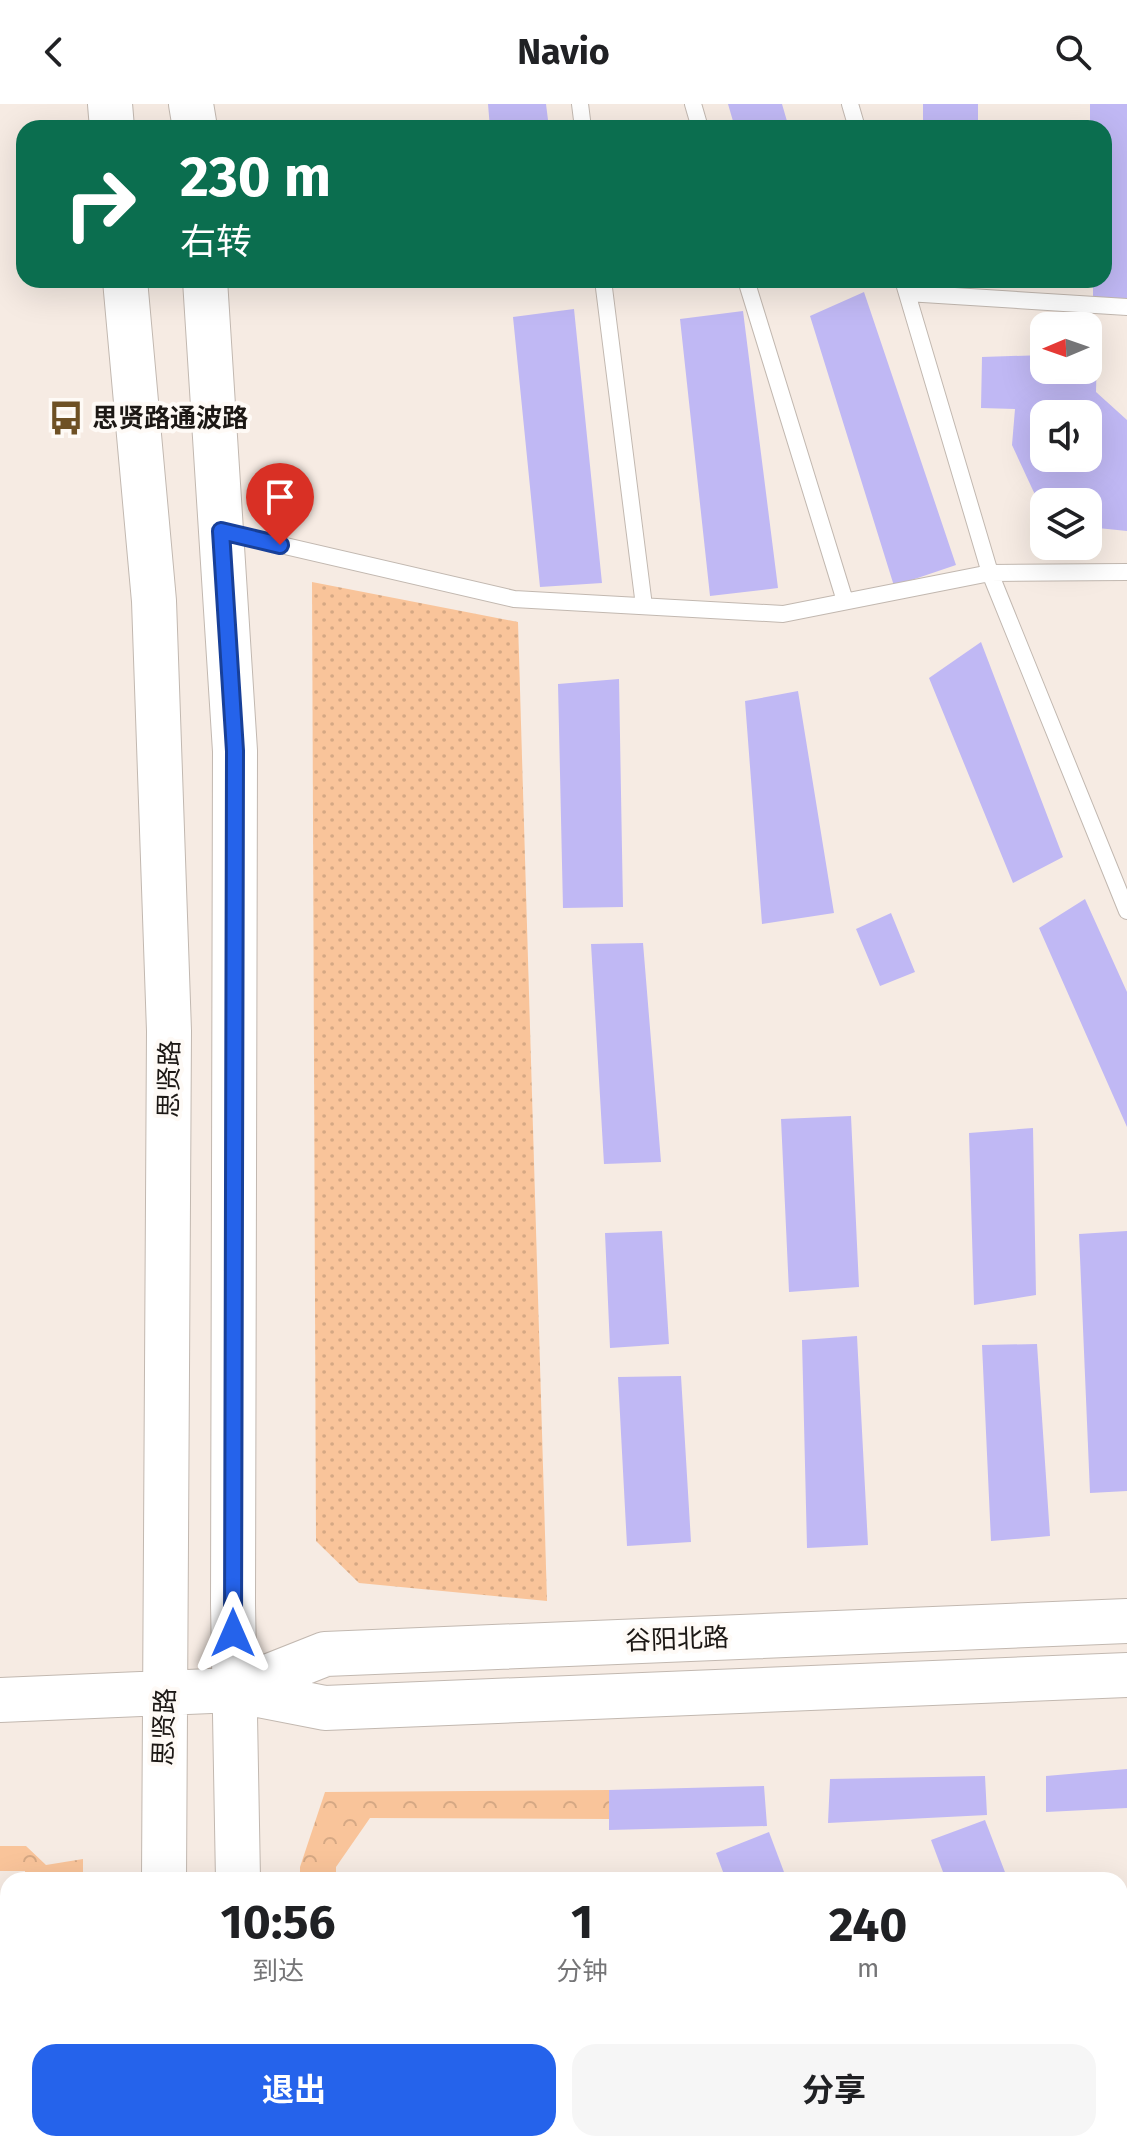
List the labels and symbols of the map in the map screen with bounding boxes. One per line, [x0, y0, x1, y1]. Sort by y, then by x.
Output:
north arrow [1030, 312, 1102, 384]
bus stop icon: 思贤路通波路 [47, 399, 85, 437]
place label: 思贤路通波路 [92, 403, 248, 434]
pin [246, 463, 314, 545]
street label: 思贤路 [153, 1040, 186, 1118]
position arrow [191, 1591, 275, 1675]
street label: 谷阳北路 [625, 1622, 730, 1657]
street label: 思贤路 [148, 1687, 181, 1767]

